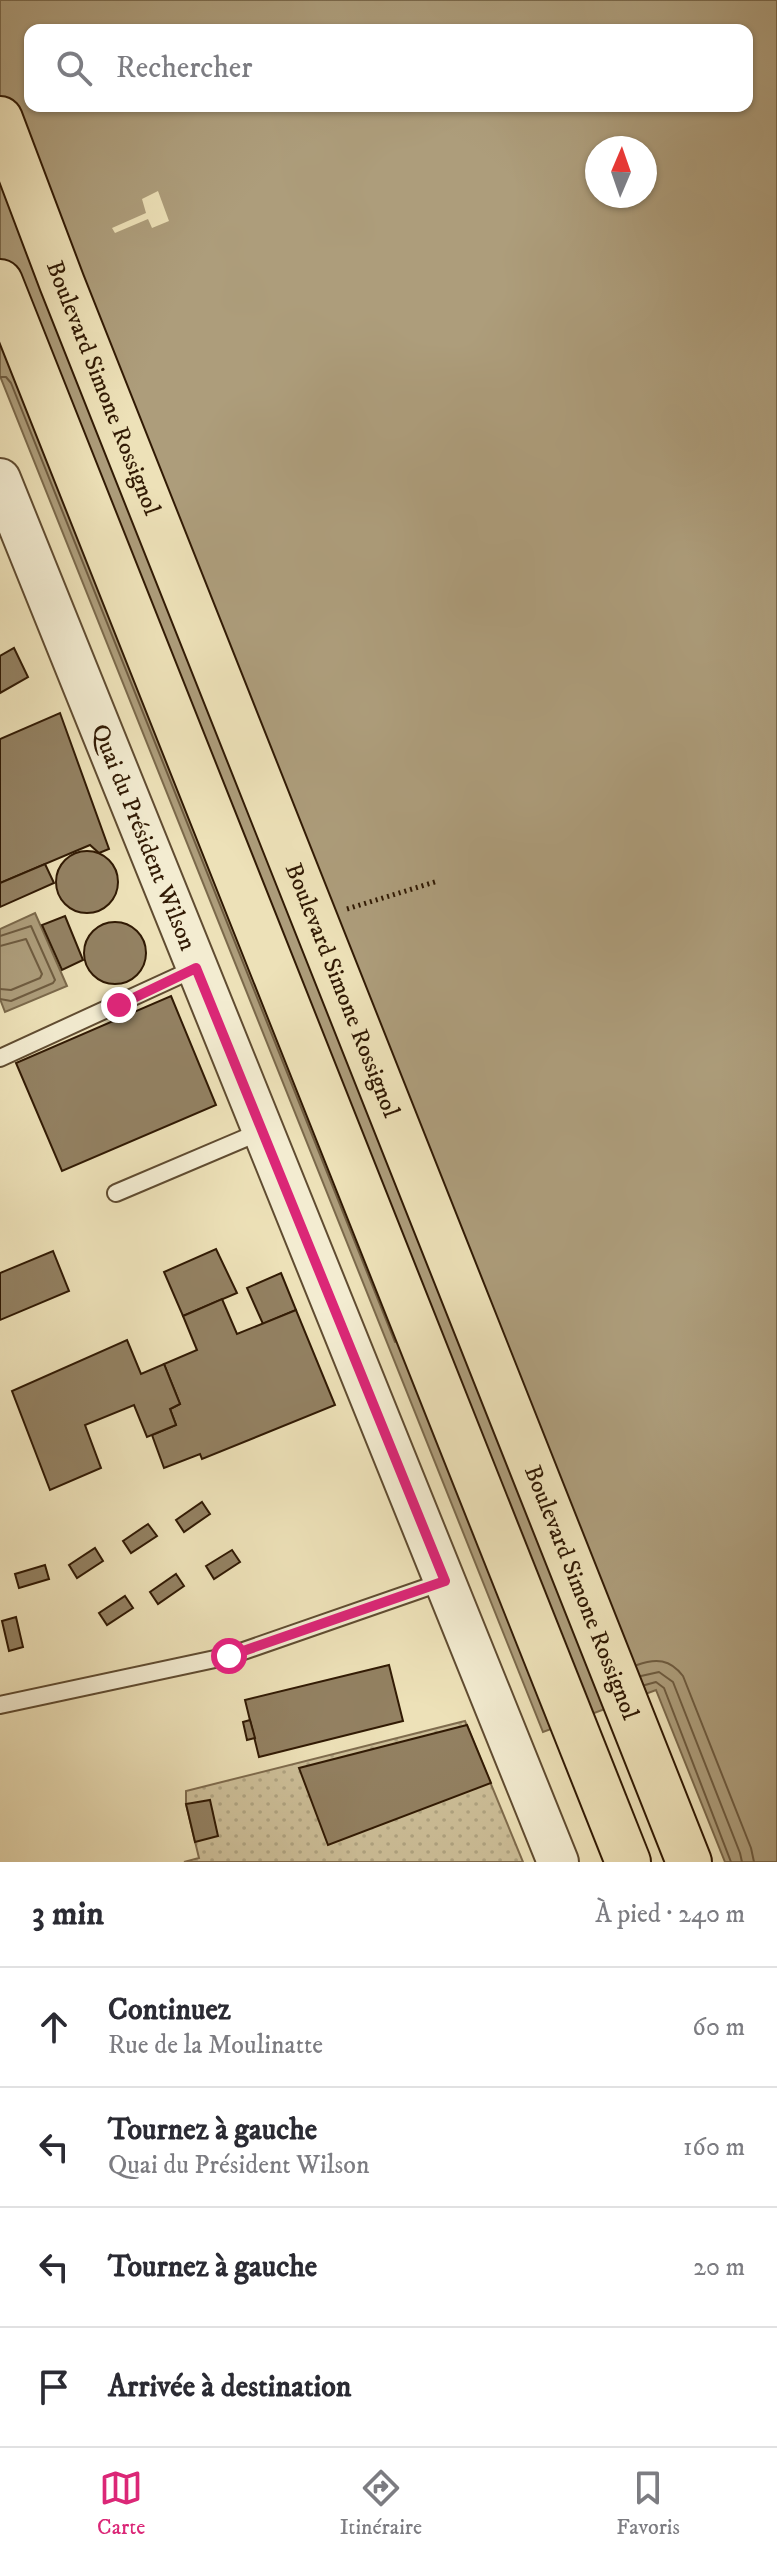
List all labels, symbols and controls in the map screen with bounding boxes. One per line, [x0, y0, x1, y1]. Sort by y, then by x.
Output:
search box [24, 24, 753, 112]
icon: search [52, 46, 96, 90]
text: Rechercher [116, 50, 252, 87]
north arrow [585, 136, 657, 208]
street label: Boulevard Simone Rossignol [39, 257, 167, 520]
street label: Quai du Président Wilson [84, 720, 203, 955]
street label: Boulevard Simone Rossignol [278, 859, 406, 1123]
route end [101, 987, 137, 1023]
street label: Boulevard Simone Rossignol [517, 1461, 645, 1725]
route start [211, 1638, 247, 1674]
text: 3 min [32, 1893, 104, 1935]
text: À pied · 240 m [595, 1898, 745, 1931]
text: Continuez [108, 1992, 231, 2029]
icon: ahead [32, 2005, 76, 2049]
text: 60 m [692, 2011, 745, 2044]
text: Rue de la Moulinatte [108, 2029, 323, 2062]
text: Tournez à gauche [108, 2112, 317, 2149]
icon: left [32, 2125, 76, 2169]
text: 160 m [683, 2131, 745, 2164]
text: Quai du Président Wilson [108, 2149, 370, 2182]
icon: left [32, 2245, 76, 2289]
text: Tournez à gauche [108, 2249, 317, 2286]
text: 20 m [693, 2251, 745, 2284]
icon: arrive [32, 2365, 76, 2409]
text: Arrivée à destination [108, 2369, 352, 2406]
tab: Carte [97, 2466, 145, 2541]
tab: Itinéraire [340, 2466, 422, 2541]
tab: Favoris [616, 2466, 680, 2541]

